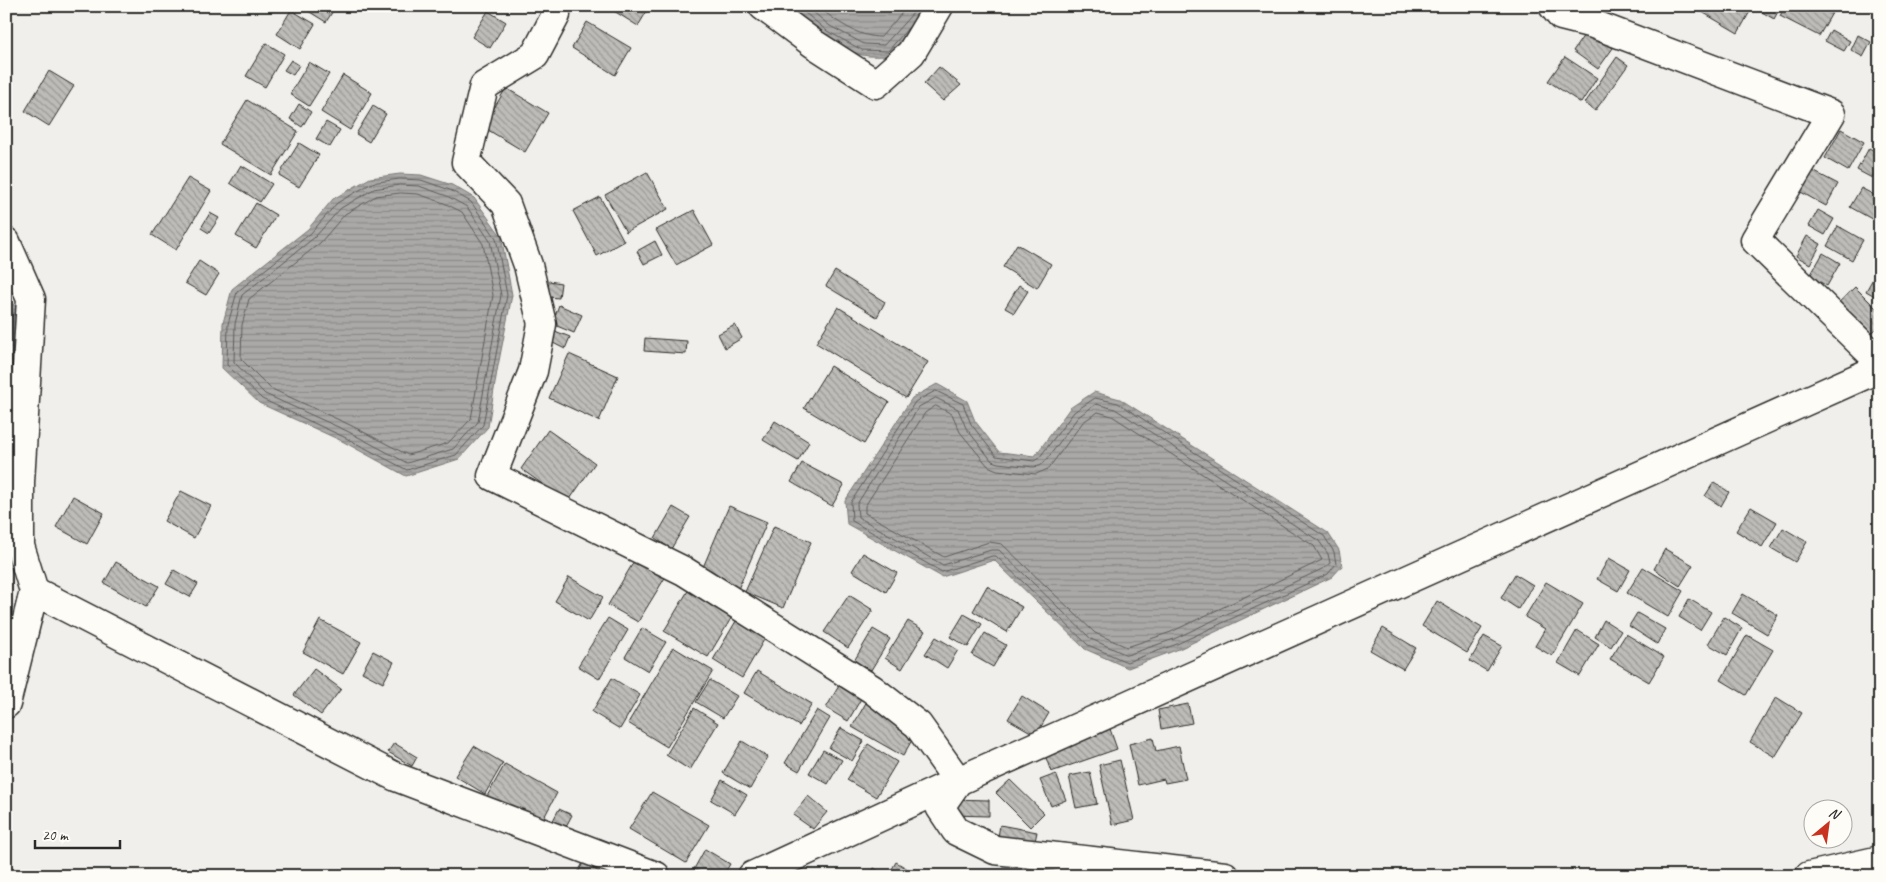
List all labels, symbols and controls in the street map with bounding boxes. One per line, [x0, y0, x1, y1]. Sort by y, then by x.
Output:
north arrow [1804, 800, 1854, 850]
text: N [1826, 804, 1844, 824]
scale bar [35, 817, 120, 849]
text: 20 m [42, 826, 69, 845]

